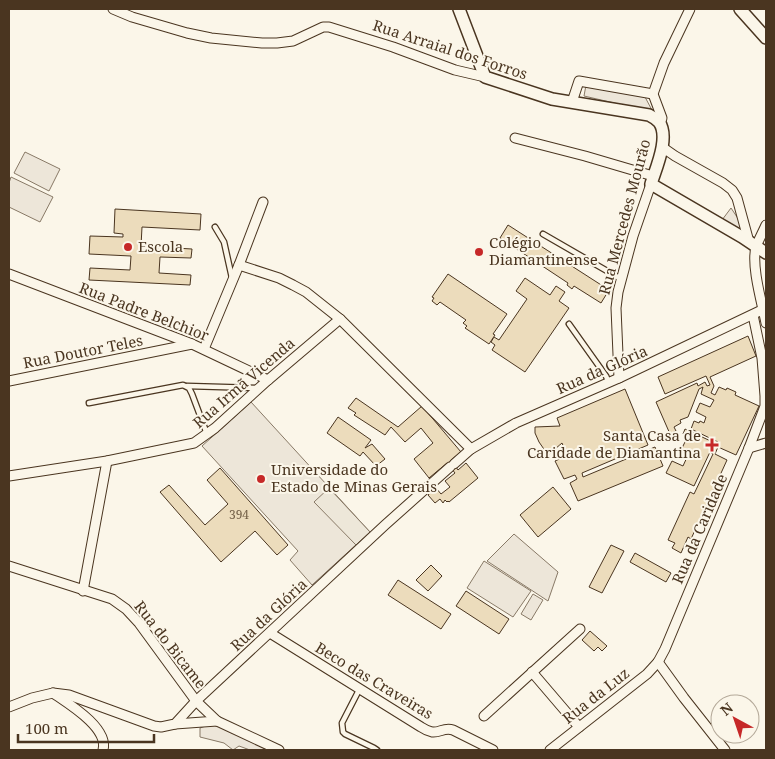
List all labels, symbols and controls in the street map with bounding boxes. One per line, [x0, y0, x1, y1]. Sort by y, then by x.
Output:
street label: Rua Arraial dos Forros [370, 15, 530, 84]
street label: Rua Mercedes Mourão [594, 137, 654, 297]
place label: Colégio Diamantinense [489, 232, 598, 269]
place label: Escola [138, 236, 183, 256]
marker: Escola [122, 241, 134, 253]
marker: Colégio Diamantinense [473, 246, 485, 258]
street label: Rua Padre Belchior [77, 277, 212, 345]
street label: Rua Doutor Teles [21, 330, 145, 372]
street label: Rua Irmã Vicenda [188, 333, 298, 432]
street label: Rua da Glória [553, 340, 650, 398]
place label: Santa Casa de Caridade de Diamantina [527, 425, 701, 462]
marker: Santa Casa de Caridade de Diamantina [705, 438, 719, 452]
place label: Universidade do Estado de Minas Gerais [271, 459, 437, 496]
street label: Rua da Caridade [667, 471, 731, 587]
marker: Universidade do Estado de Minas Gerais [255, 473, 267, 485]
house number: 394 [229, 506, 249, 523]
street label: Rua da Glória [226, 574, 311, 655]
street label: Rua do Bicame [130, 596, 211, 692]
street label: Beco das Craveiras [312, 637, 437, 723]
street label: Rua da Luz [558, 663, 633, 728]
north arrow [710, 694, 760, 744]
text: N [716, 698, 737, 719]
scale bar [18, 712, 154, 744]
text: 100 m [25, 718, 68, 738]

